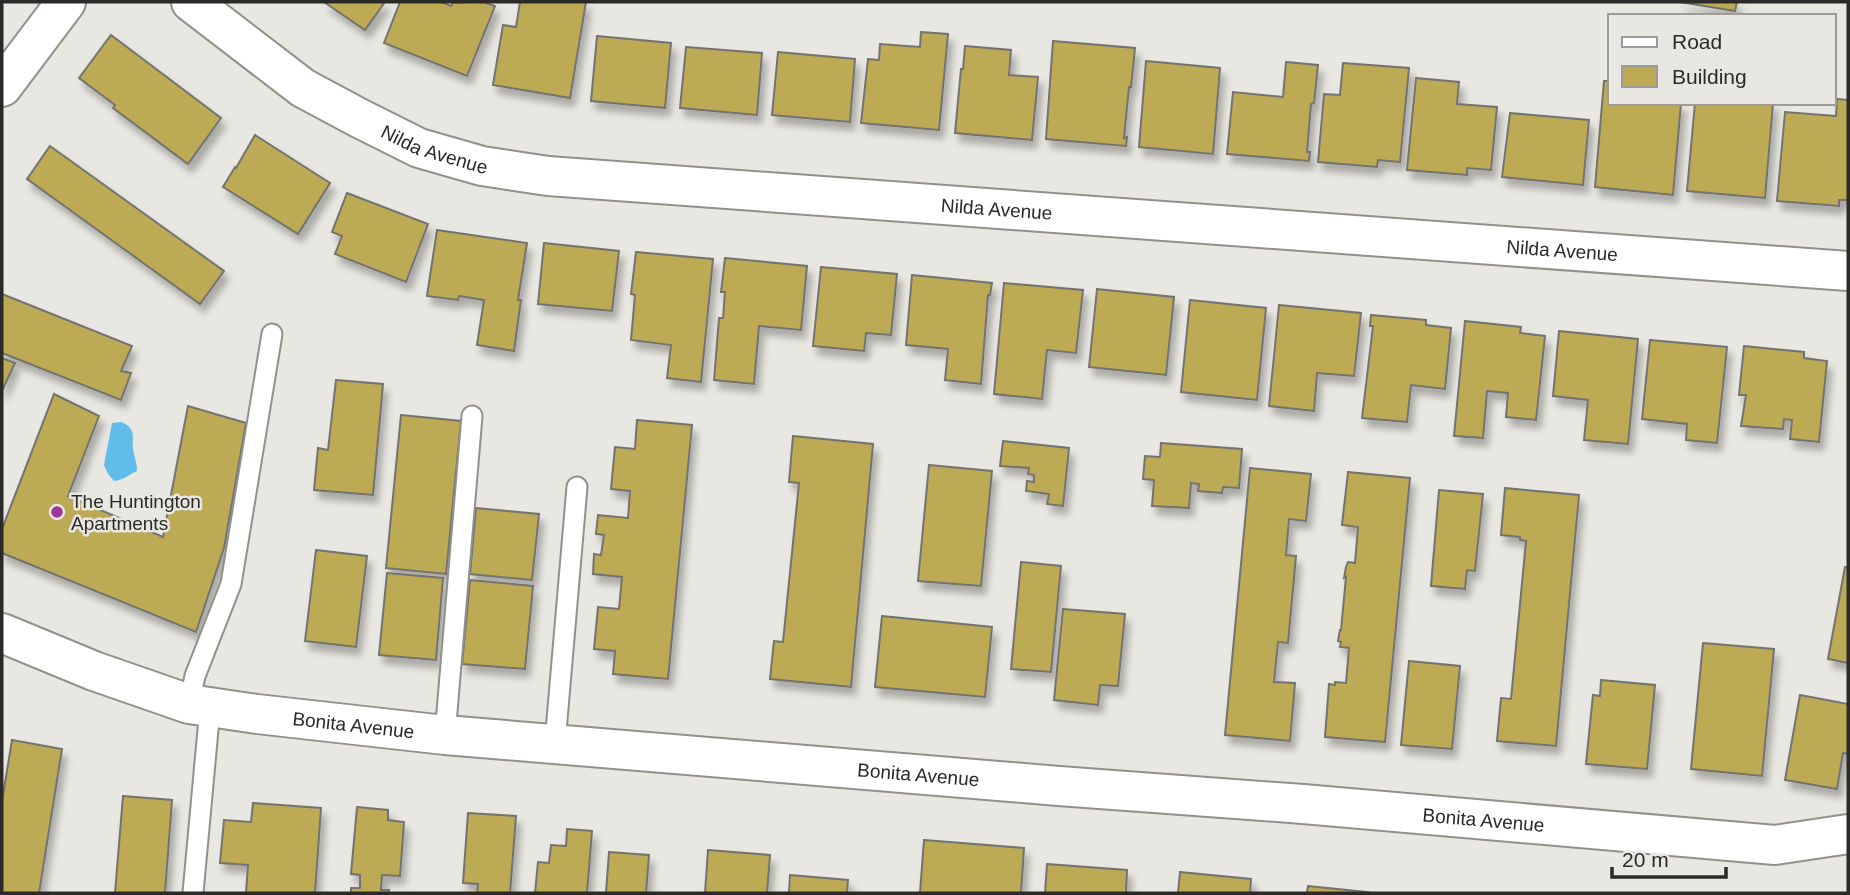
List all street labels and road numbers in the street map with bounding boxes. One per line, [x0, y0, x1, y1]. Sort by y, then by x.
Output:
street label: Nilda Avenue [378, 121, 489, 178]
street label: Nilda Avenue [940, 195, 1053, 224]
street label: Nilda Avenue [1506, 236, 1619, 265]
street label: Bonita Avenue [292, 708, 415, 743]
street label: Bonita Avenue [856, 759, 980, 790]
street label: Bonita Avenue [1422, 804, 1545, 836]

